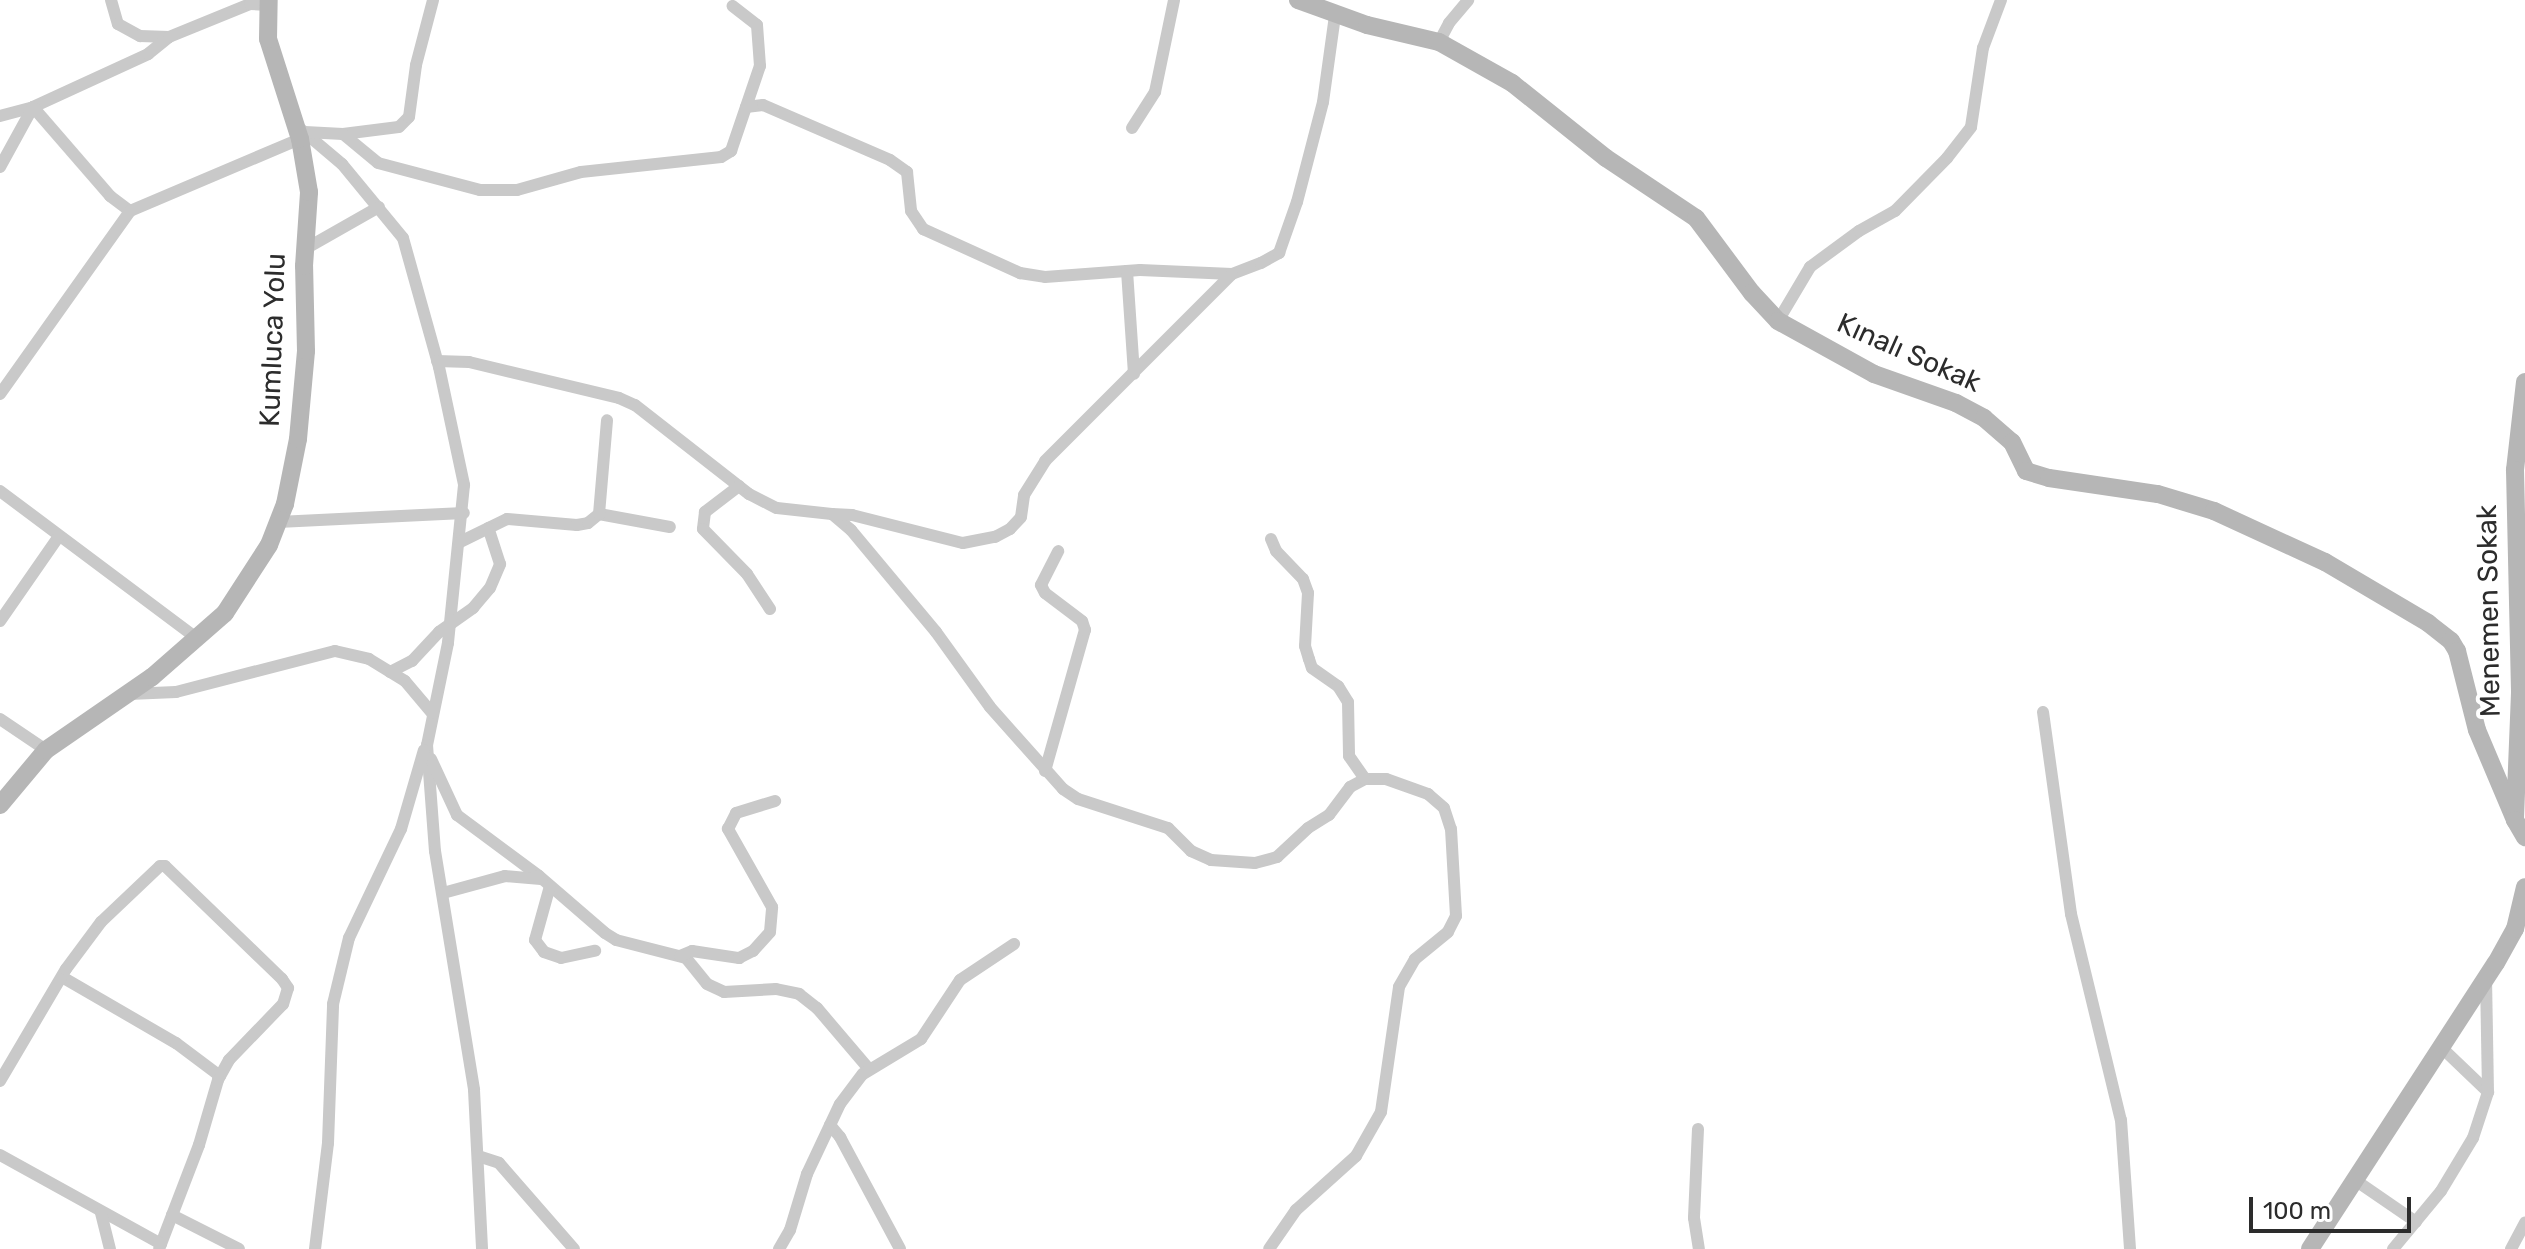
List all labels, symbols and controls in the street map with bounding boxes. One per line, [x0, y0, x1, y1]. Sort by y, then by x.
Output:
street label: Kumluca Yolu [253, 252, 293, 428]
street label: Kınalı Sokak [1832, 306, 1986, 400]
street label: Menemen Sokak [2470, 504, 2508, 718]
scale bar [2253, 1181, 2415, 1231]
text: 100 m [2263, 1197, 2331, 1225]

